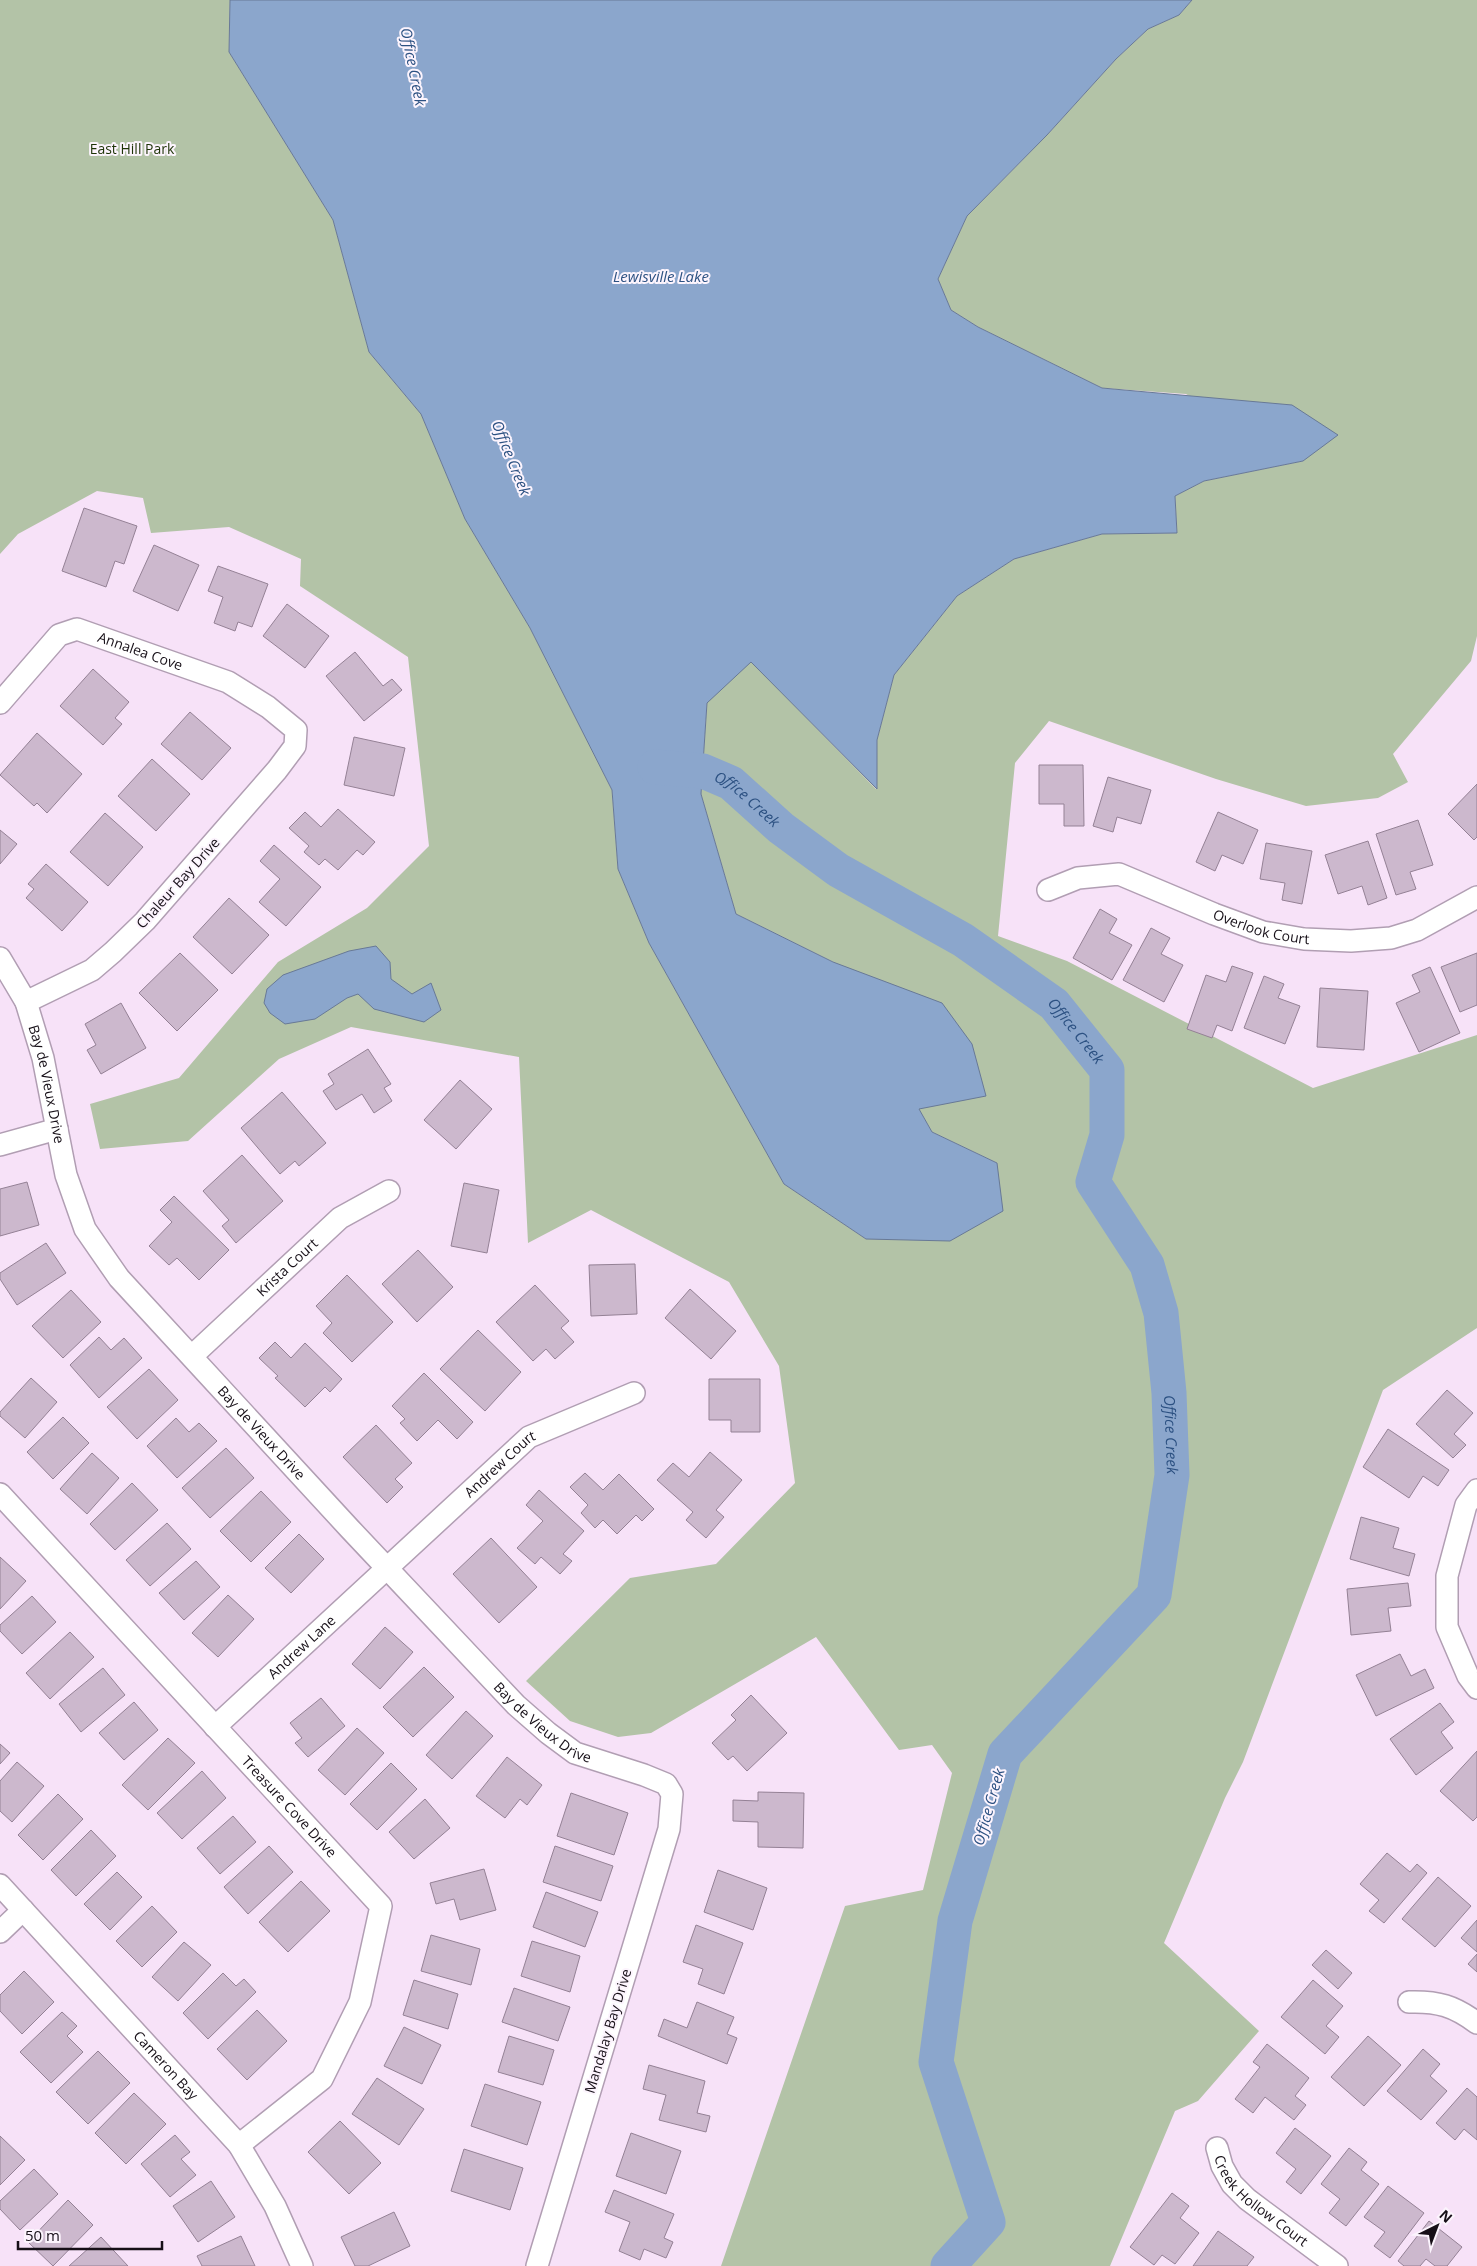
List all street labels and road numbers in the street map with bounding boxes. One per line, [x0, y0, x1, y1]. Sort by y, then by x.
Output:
street label: Annalea Cove [95, 627, 186, 674]
street label: Chaleur Bay Drive [132, 833, 224, 932]
street label: Overlook Court [1211, 905, 1310, 948]
street label: Bay de Vieux Drive [24, 1022, 70, 1145]
street label: Krista Court [252, 1234, 322, 1300]
street label: Bay de Vieux Drive [214, 1381, 310, 1483]
street label: Andrew Court [460, 1425, 538, 1501]
street label: Andrew Lane [263, 1610, 339, 1683]
street label: Bay de Vieux Drive [490, 1677, 594, 1767]
street label: Treasure Cove Drive [238, 1752, 341, 1861]
street label: Mandalay Bay Drive [580, 1966, 636, 2095]
street label: Cameron Bay [130, 2026, 204, 2104]
street label: Creek Hollow Court [1210, 2153, 1312, 2250]

